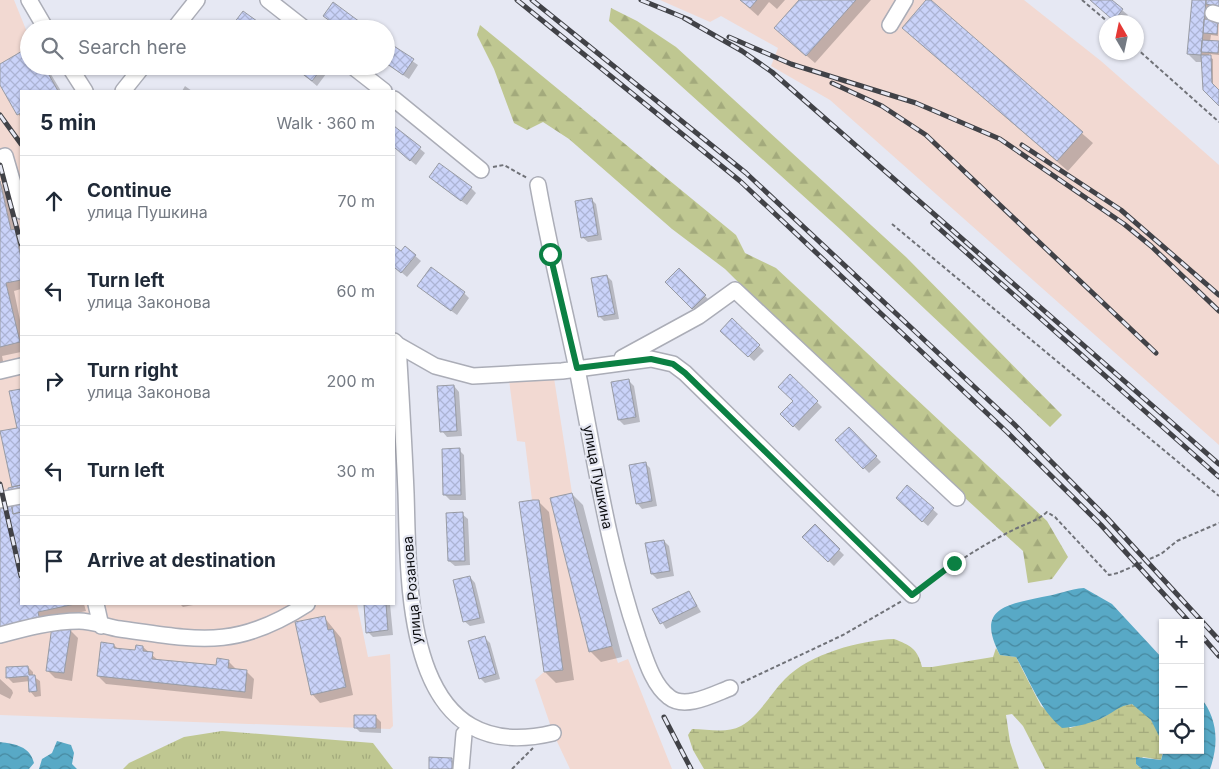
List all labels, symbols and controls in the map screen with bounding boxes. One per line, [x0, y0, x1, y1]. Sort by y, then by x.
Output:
north arrow [1099, 15, 1144, 60]
search box [20, 20, 395, 75]
icon: search [38, 34, 66, 62]
text: Search here [78, 36, 187, 59]
text: 5 min [40, 110, 96, 135]
text: Walk · 360 m [276, 113, 375, 133]
text: Continue [87, 179, 172, 202]
icon: ahead [40, 187, 68, 215]
text: 70 m [338, 191, 375, 211]
text: улица Пушкина [87, 202, 208, 222]
route start [539, 243, 562, 266]
text: Turn left [87, 269, 165, 292]
icon: left [40, 277, 68, 305]
text: 60 m [336, 281, 375, 301]
text: улица Законова [87, 292, 211, 312]
text: Turn right [87, 359, 178, 382]
icon: right [40, 367, 68, 395]
text: 200 m [327, 371, 375, 391]
text: улица Законова [87, 382, 211, 402]
street label: улица Пушкина [580, 423, 617, 530]
icon: left [40, 457, 68, 485]
text: Turn left [87, 459, 165, 482]
text: 30 m [337, 461, 375, 481]
street label: улица Розанова [398, 535, 425, 645]
icon: arrive [40, 547, 68, 575]
text: Arrive at destination [87, 549, 276, 572]
route end [943, 552, 966, 575]
map controls [1159, 619, 1204, 754]
button: + [1159, 619, 1204, 664]
button: − [1159, 664, 1204, 709]
button: locate [1159, 709, 1204, 754]

